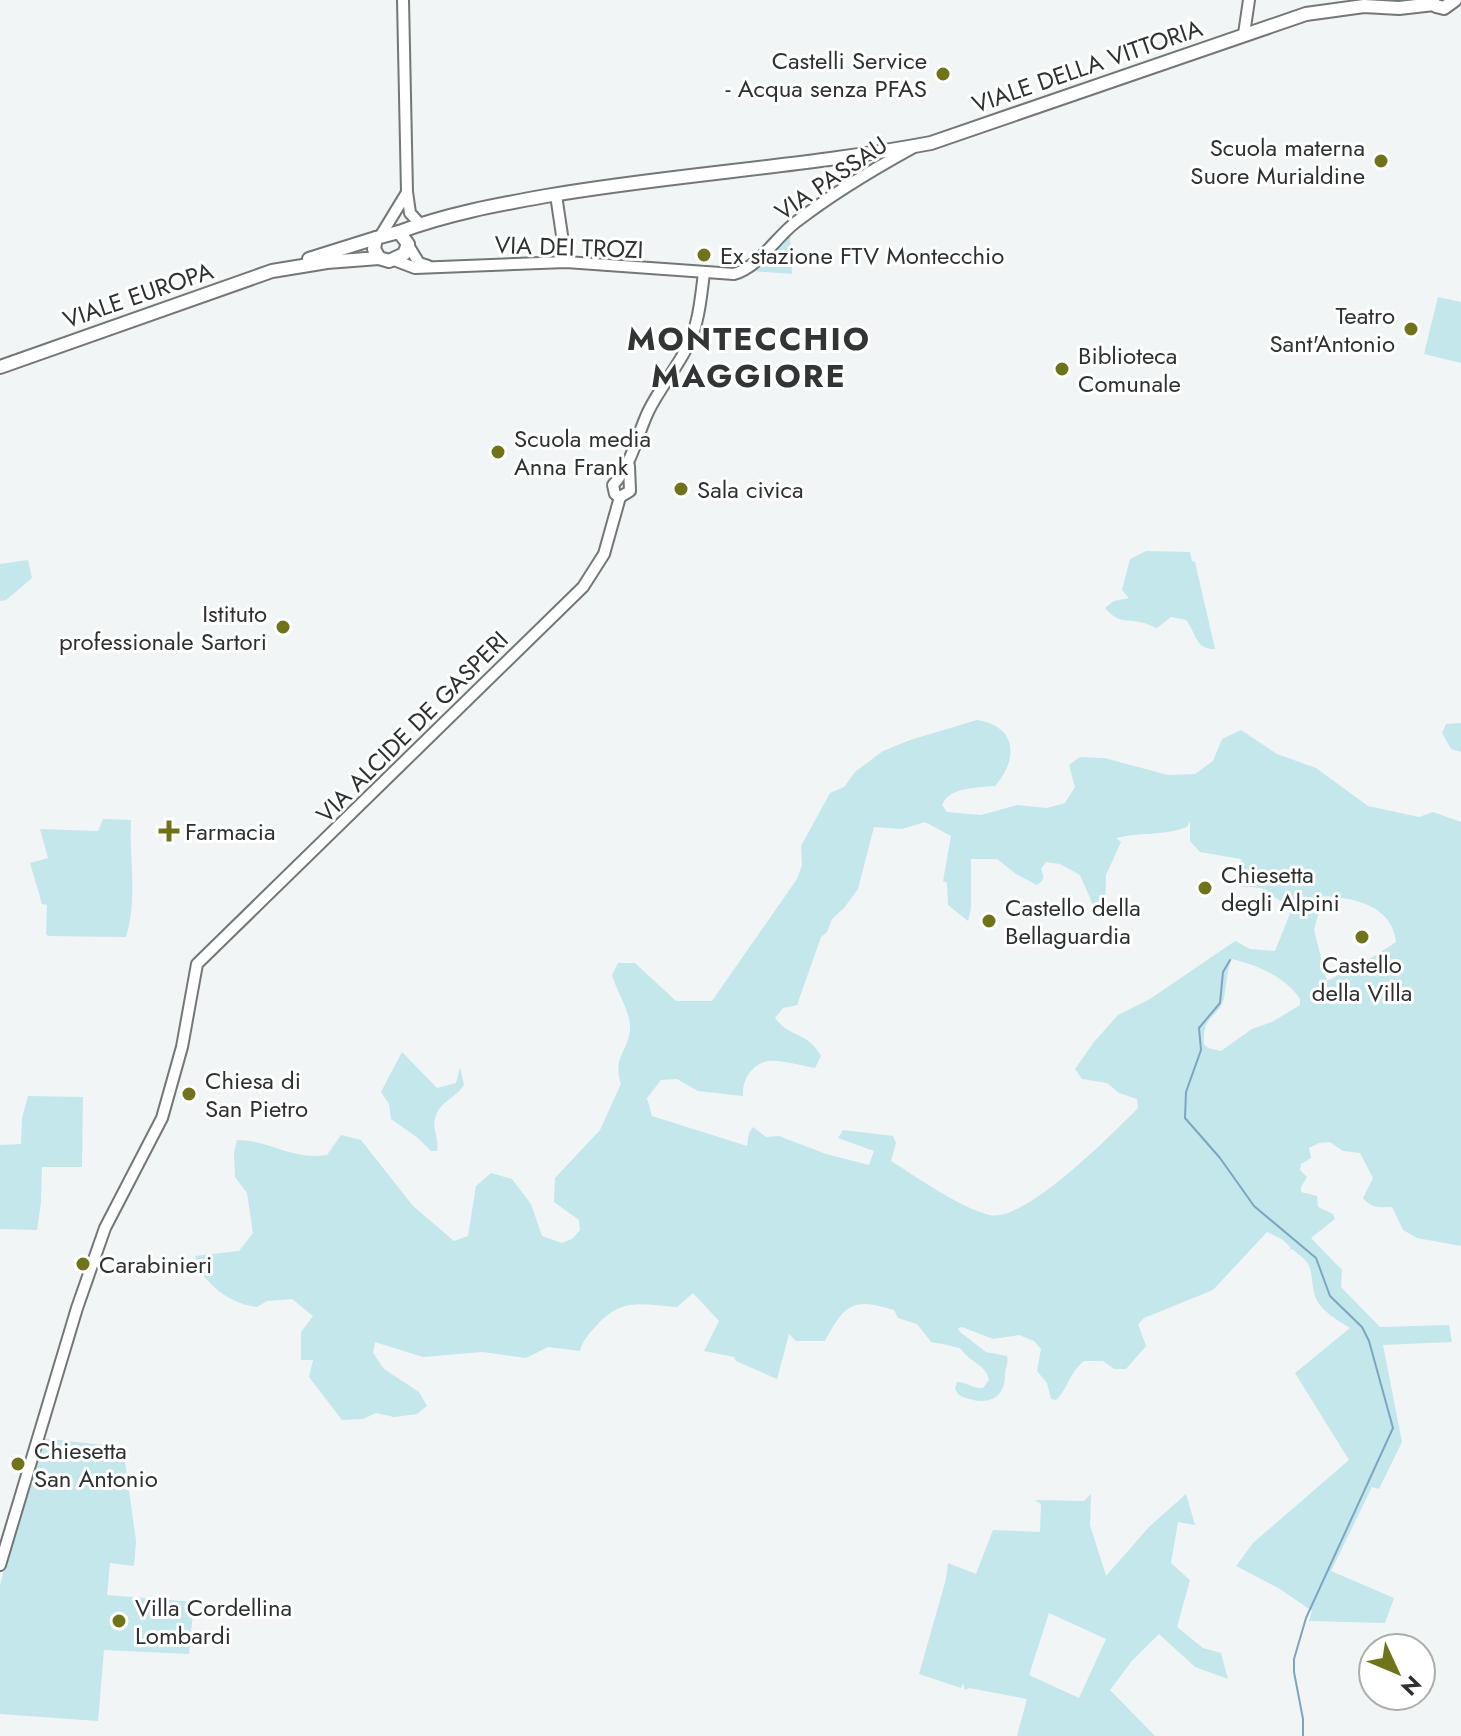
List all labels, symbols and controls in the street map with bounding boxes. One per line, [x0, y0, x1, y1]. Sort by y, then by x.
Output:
street label: VIALE DELLA VITTORIA [967, 10, 1207, 122]
place label: Castelli Service - Acqua senza PFAS [726, 43, 927, 106]
marker: Castelli Service - Acqua senza PFAS [934, 65, 952, 83]
street label: VIA PASSAU [768, 127, 894, 229]
place label: Scuola materna Suore Murialdine [1190, 130, 1365, 193]
marker: Scuola materna Suore Murialdine [1372, 152, 1390, 170]
street label: VIA DEI TROZI [494, 227, 644, 267]
place label: Ex stazione FTV Montecchio [720, 238, 1004, 273]
marker: Ex stazione FTV Montecchio [695, 246, 713, 264]
street label: VIALE EUROPA [58, 253, 218, 337]
place label: Teatro Sant'Antonio [1269, 298, 1395, 361]
district label: MONTECCHIO MAGGIORE [627, 316, 871, 399]
marker: Teatro Sant'Antonio [1402, 320, 1420, 338]
place label: Biblioteca Comunale [1078, 338, 1181, 401]
marker: Biblioteca Comunale [1053, 360, 1071, 378]
place label: Scuola media Anna Frank [514, 421, 651, 484]
marker: Scuola media Anna Frank [489, 443, 507, 461]
place label: Sala civica [697, 472, 804, 507]
marker: Sala civica [672, 480, 690, 498]
place label: Istituto professionale Sartori [59, 596, 267, 659]
marker: Istituto professionale Sartori [274, 618, 292, 636]
street label: VIA ALCIDE DE GASPERI [308, 623, 516, 831]
place label: Farmacia [185, 814, 276, 849]
marker: Farmacia [160, 822, 178, 840]
place label: Chiesetta degli Alpini [1221, 857, 1340, 920]
marker: Chiesetta degli Alpini [1196, 879, 1214, 897]
place label: Castello della Bellaguardia [1005, 890, 1141, 953]
marker: Castello della Bellaguardia [980, 912, 998, 930]
marker: Castello della Villa [1353, 928, 1371, 946]
place label: Castello della Villa [1312, 947, 1412, 1010]
place label: Chiesa di San Pietro [205, 1063, 308, 1126]
marker: Chiesa di San Pietro [180, 1085, 198, 1103]
place label: Carabinieri [99, 1247, 212, 1282]
marker: Carabinieri [74, 1255, 92, 1273]
place label: Chiesetta San Antonio [34, 1433, 158, 1496]
marker: Chiesetta San Antonio [9, 1455, 27, 1473]
place label: Villa Cordellina Lombardi [135, 1590, 292, 1653]
marker: Villa Cordellina Lombardi [110, 1612, 128, 1630]
north arrow [1357, 1632, 1437, 1712]
text: N [1394, 1668, 1429, 1703]

